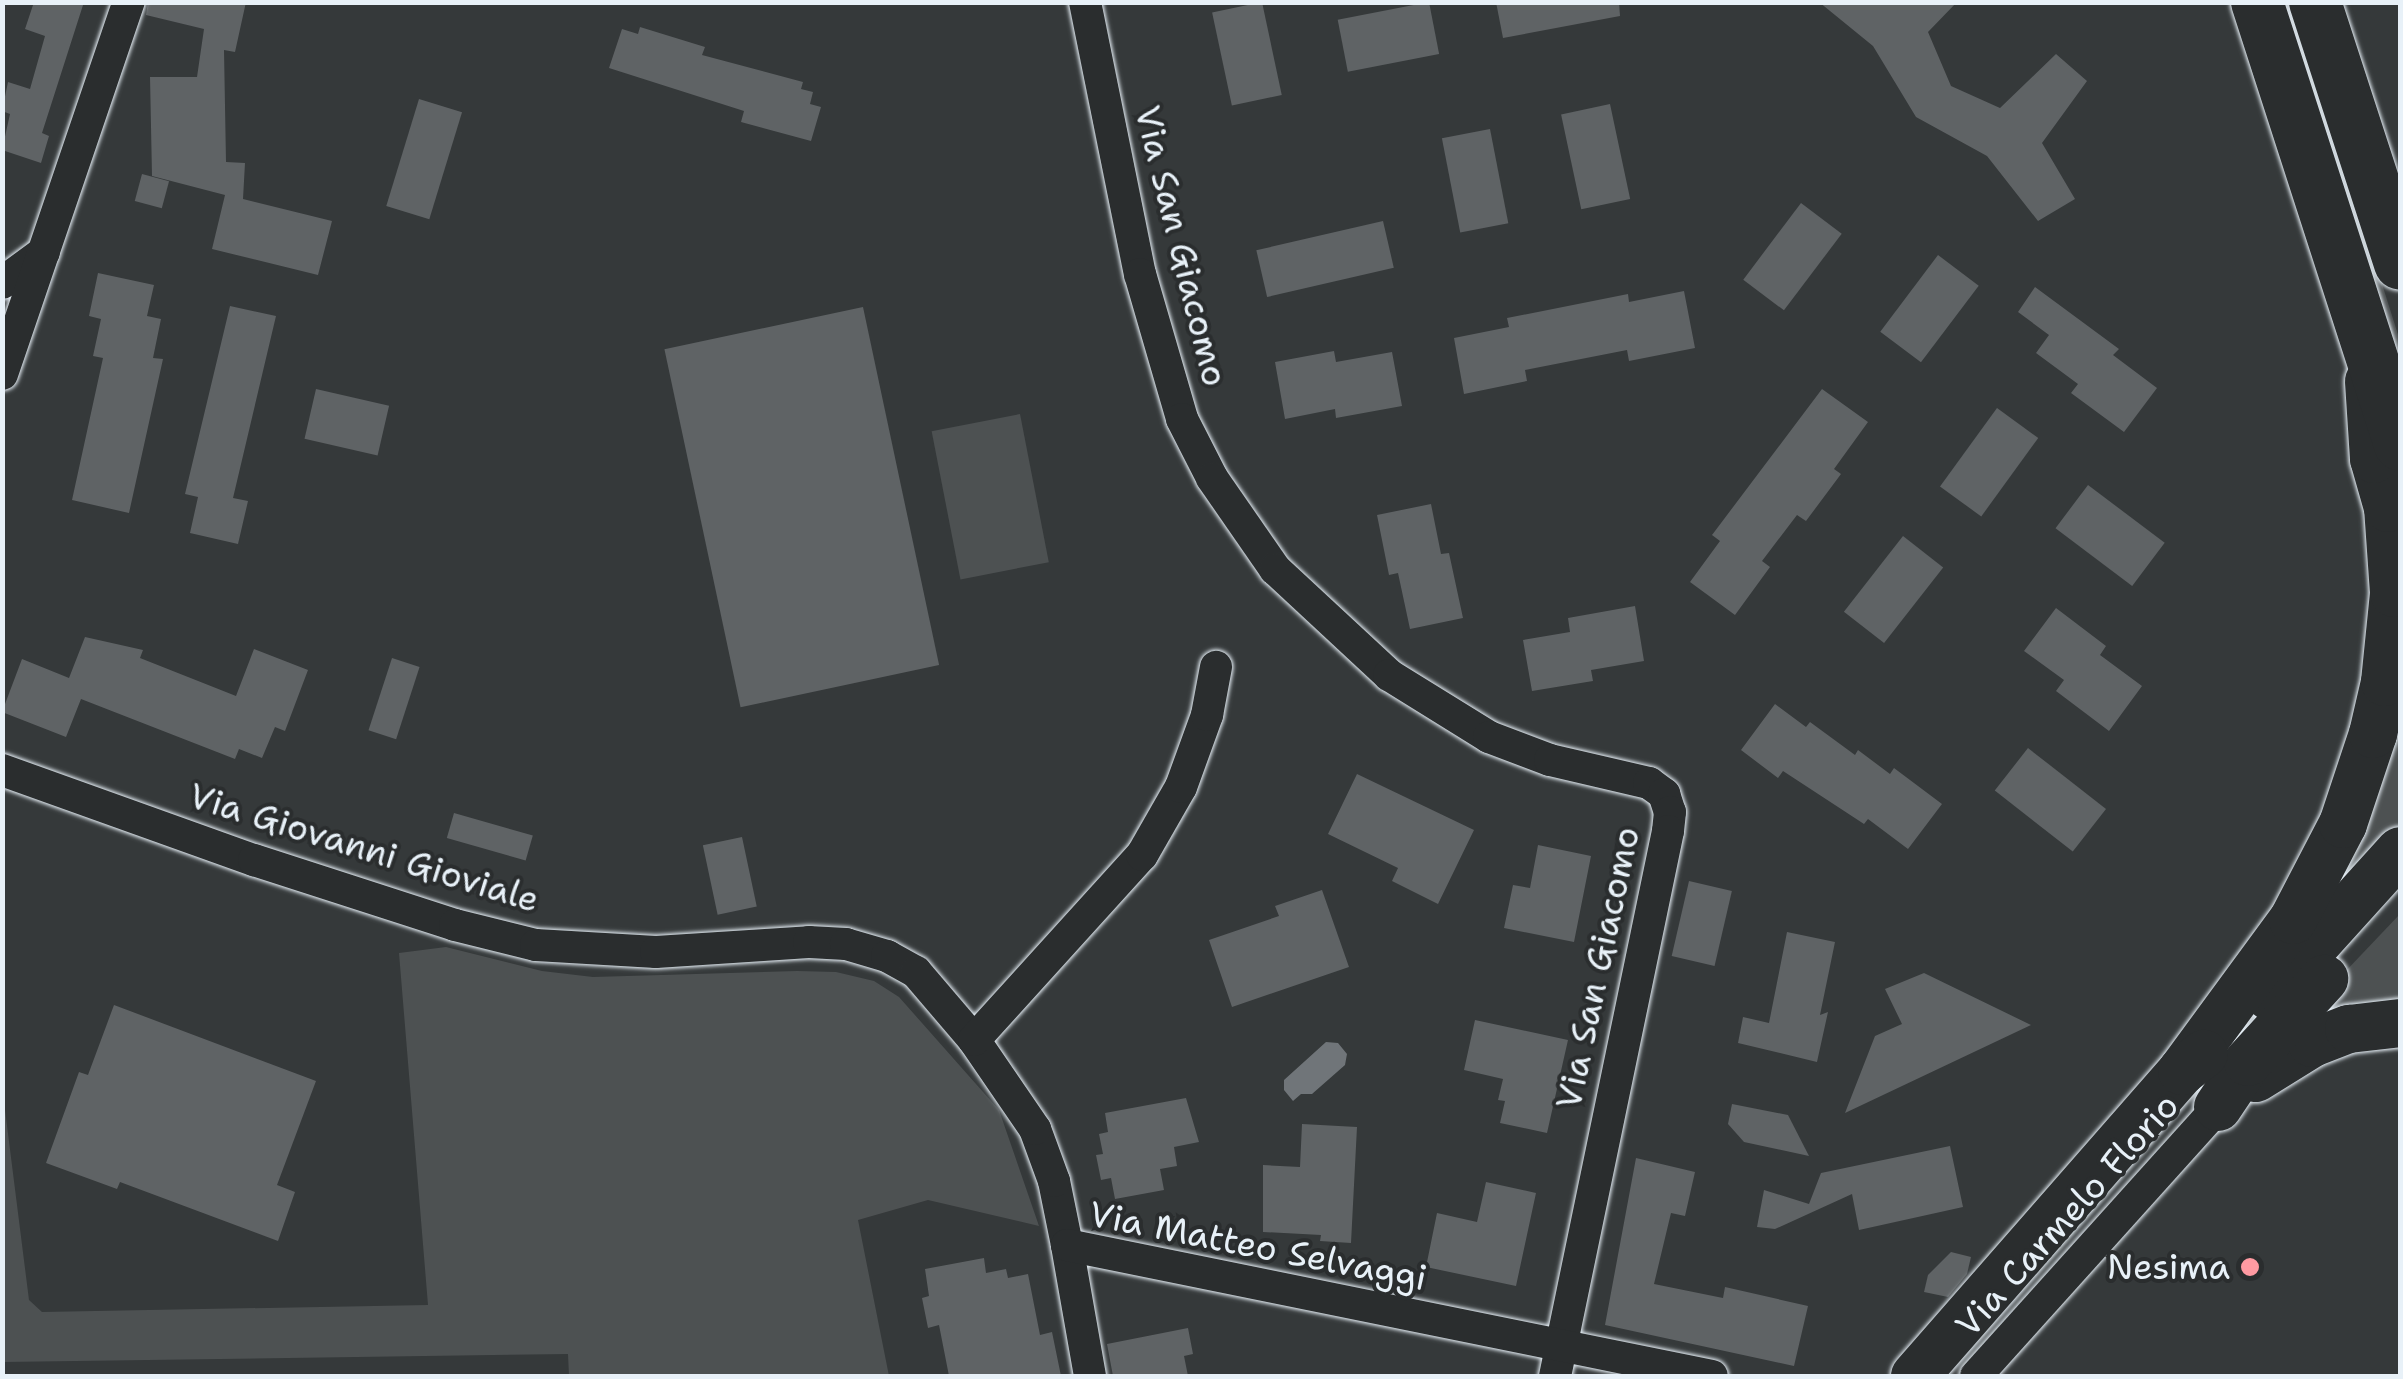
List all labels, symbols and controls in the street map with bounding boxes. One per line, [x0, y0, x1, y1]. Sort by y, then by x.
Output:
street label: Via San Giacomo [1126, 101, 1236, 391]
street label: Via Giovanni Gioviale [184, 775, 544, 921]
street label: Via San Giacomo [1548, 823, 1648, 1113]
street label: Via Carmelo Florio [1947, 1085, 2187, 1345]
street label: Via Matteo Selvaggi [1086, 1193, 1430, 1299]
place label: Nesima [2107, 1246, 2230, 1288]
marker: Nesima [2239, 1256, 2261, 1278]

